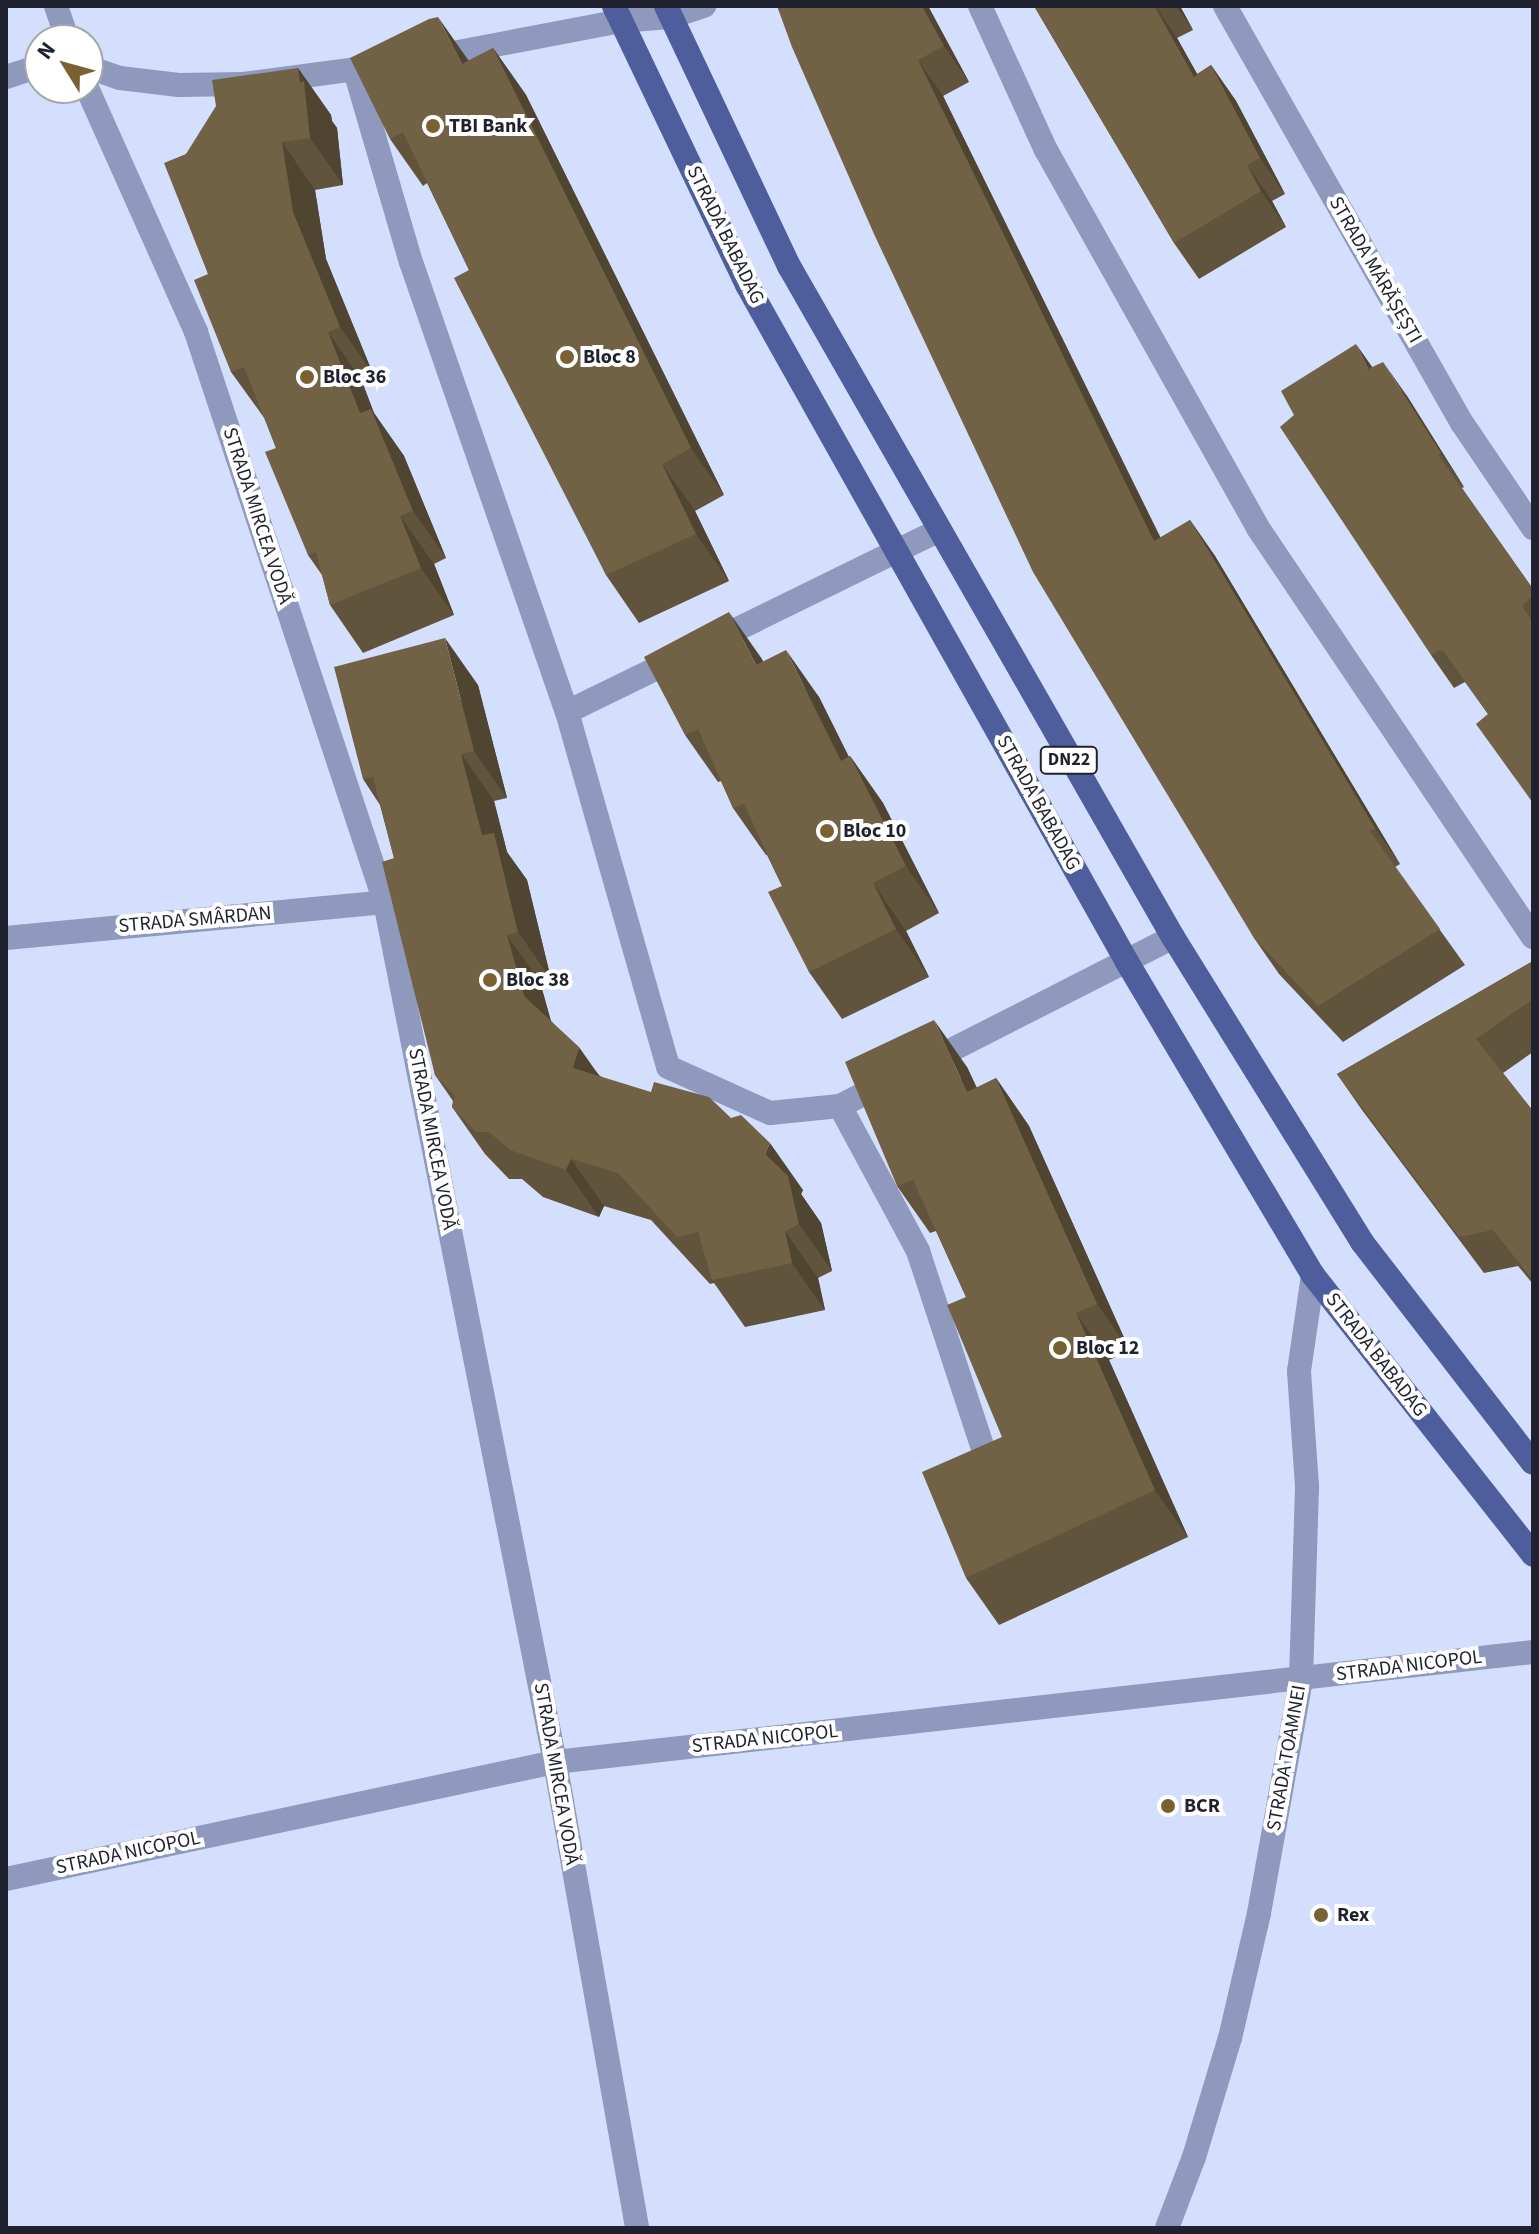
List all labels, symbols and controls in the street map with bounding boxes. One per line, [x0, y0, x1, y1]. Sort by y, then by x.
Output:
north arrow [24, 24, 104, 104]
text: N [29, 35, 64, 66]
place label: TBI Bank [449, 114, 527, 138]
marker: TBI Bank [424, 117, 442, 135]
street label: STRADA BABADAG [681, 162, 769, 308]
street label: STRADA MĂRĂȘEȘTI [1323, 192, 1427, 348]
place label: Bloc 8 [583, 345, 636, 369]
marker: Bloc 8 [558, 348, 576, 366]
place label: Bloc 36 [323, 365, 386, 389]
marker: Bloc 36 [298, 368, 316, 386]
street label: STRADA MIRCEA VODĂ [217, 425, 297, 607]
street label: STRADA BABADAG [991, 731, 1085, 875]
road number: DN22 [1039, 746, 1099, 774]
place label: Bloc 10 [843, 819, 906, 843]
marker: Bloc 10 [818, 822, 836, 840]
street label: STRADA SMÂRDAN [117, 901, 273, 939]
place label: Bloc 38 [506, 968, 569, 992]
marker: Bloc 38 [481, 971, 499, 989]
street label: STRADA MIRCEA VODĂ [403, 1046, 461, 1232]
street label: STRADA BABADAG [1320, 1288, 1432, 1422]
place label: Bloc 12 [1076, 1336, 1139, 1360]
marker: Bloc 12 [1051, 1339, 1069, 1357]
street label: STRADA NICOPOL [1335, 1645, 1483, 1687]
street label: STRADA MIRCEA VODĂ [528, 1681, 584, 1867]
street label: STRADA TOAMNEI [1262, 1683, 1312, 1833]
street label: STRADA NICOPOL [691, 1719, 839, 1759]
place label: BCR [1184, 1794, 1220, 1818]
marker: BCR [1159, 1797, 1177, 1815]
street label: STRADA NICOPOL [54, 1826, 202, 1880]
place label: Rex [1337, 1903, 1369, 1927]
marker: Rex [1312, 1906, 1330, 1924]

